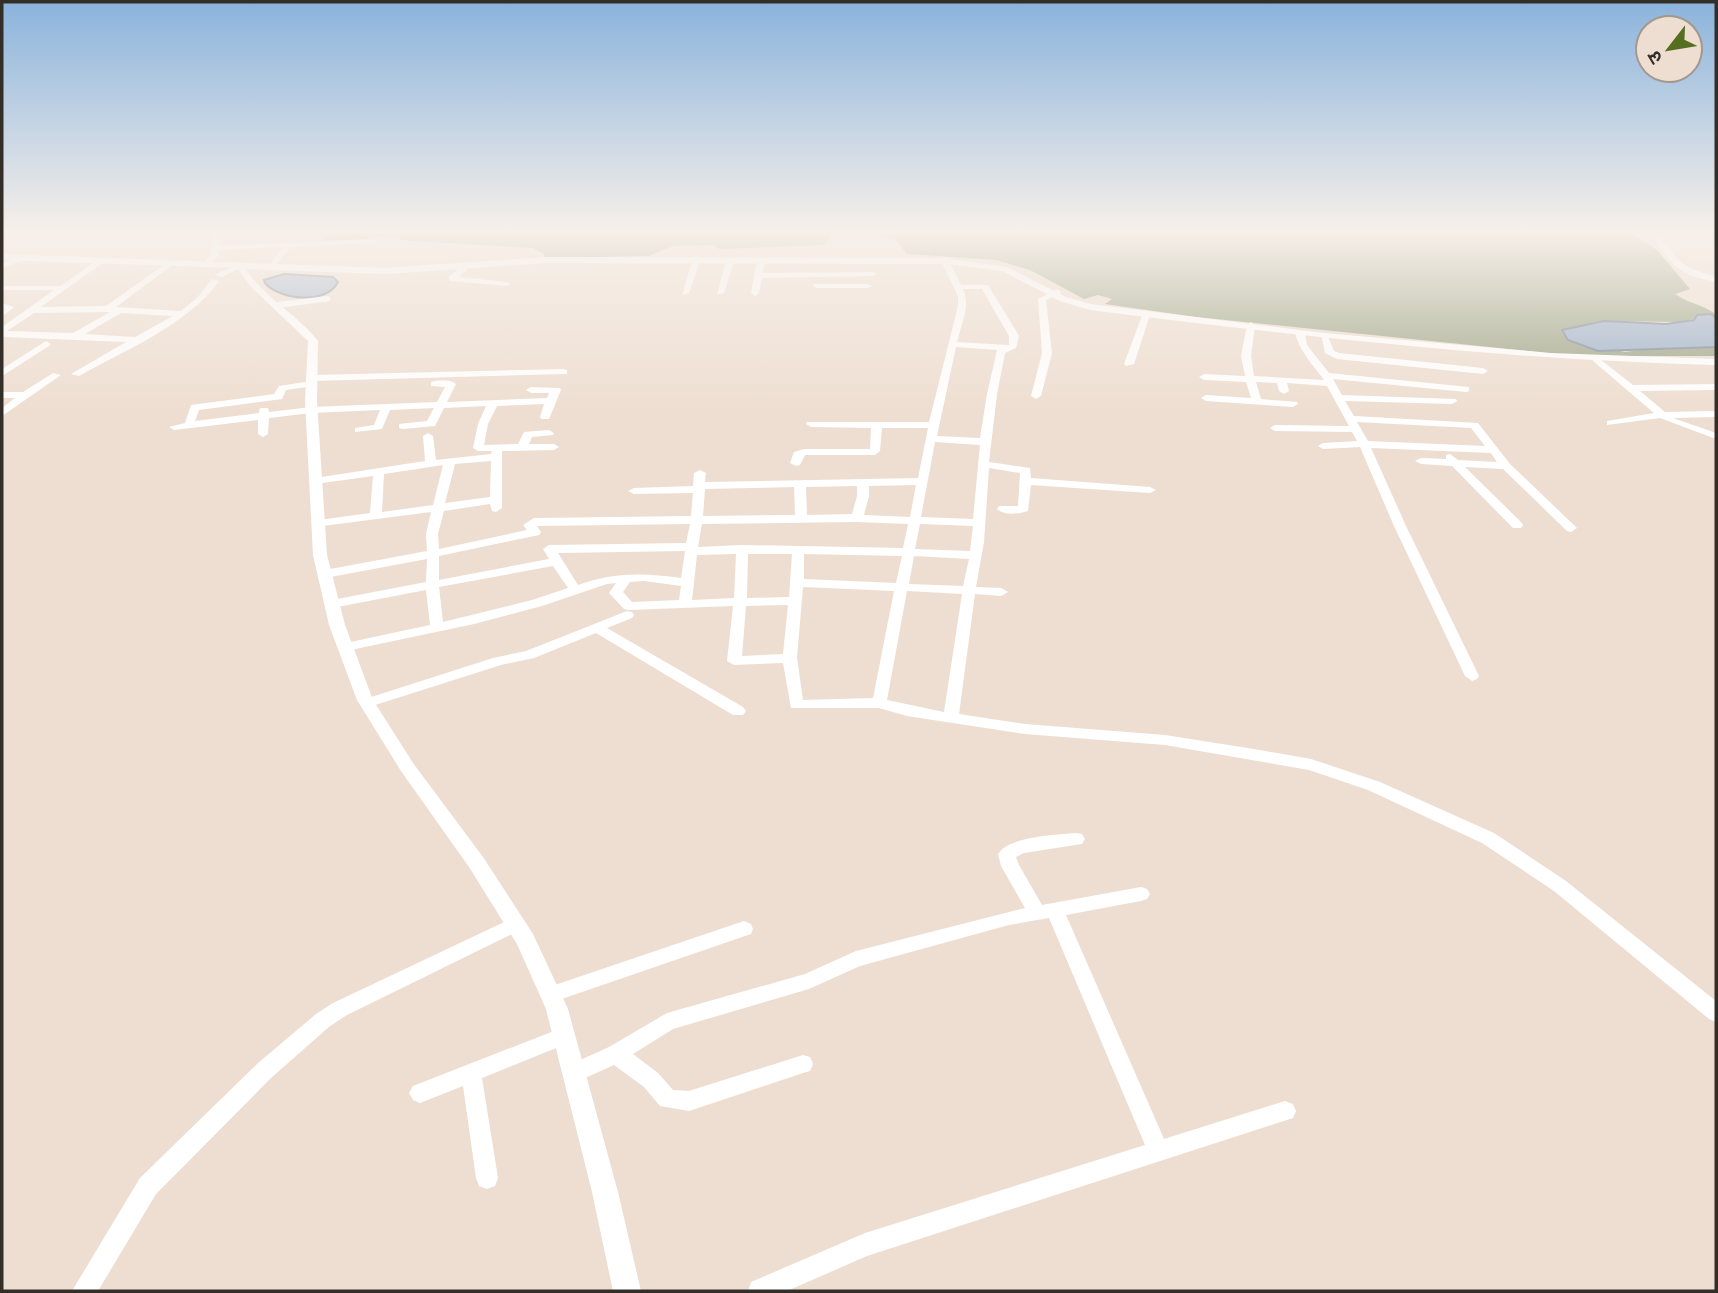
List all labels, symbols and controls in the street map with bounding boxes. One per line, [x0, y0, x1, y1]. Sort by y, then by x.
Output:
north arrow [1634, 14, 1704, 84]
text: उ [1641, 47, 1667, 69]

